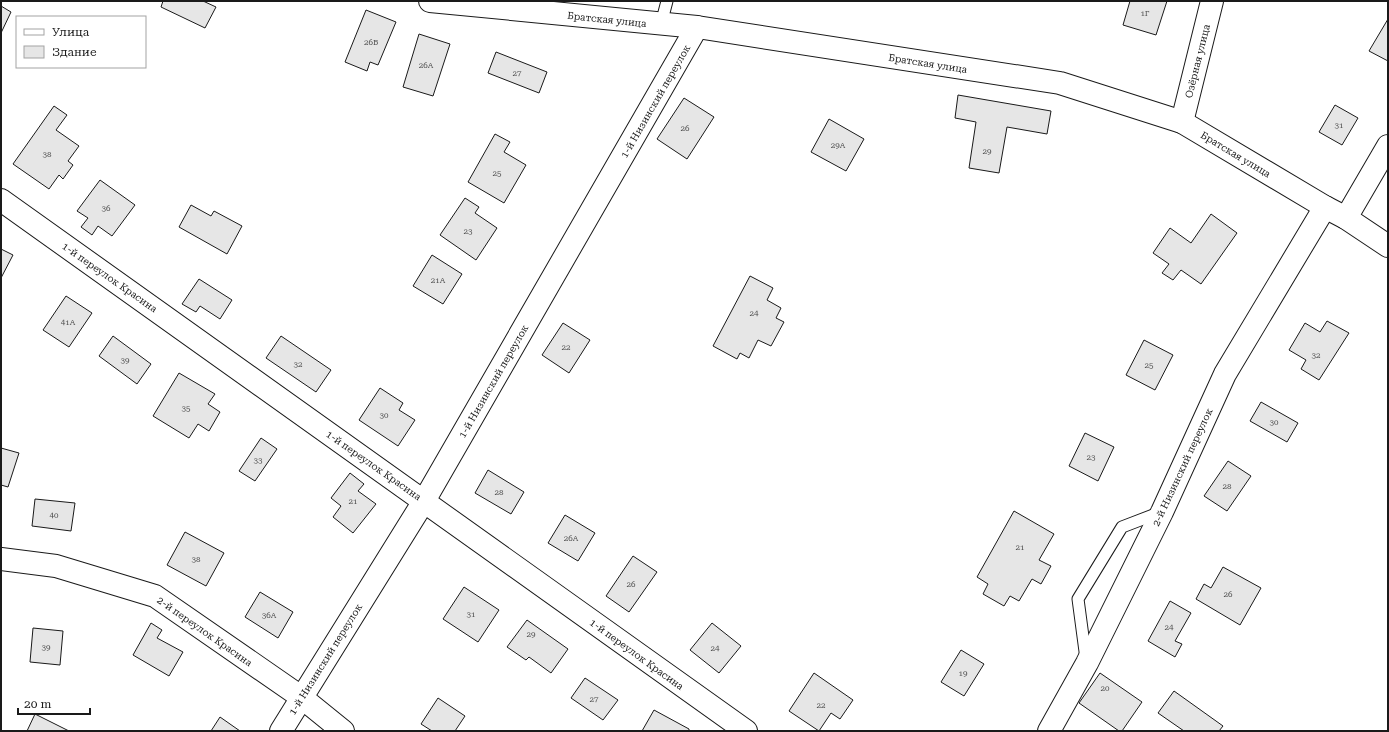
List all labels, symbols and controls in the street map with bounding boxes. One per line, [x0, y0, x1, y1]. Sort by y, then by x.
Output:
house number: 1Г [1140, 9, 1150, 18]
street label: Братская улица [567, 10, 648, 29]
legend [16, 16, 146, 68]
street label: Озёрная улица [1183, 22, 1212, 99]
text: Улица [52, 25, 90, 39]
house number: 26Б [364, 38, 378, 47]
street label: 1-й Низинский переулок [618, 42, 693, 160]
text: Здание [52, 45, 97, 59]
street label: Братская улица [888, 52, 969, 75]
house number: 26А [419, 61, 434, 70]
house number: 27 [513, 69, 522, 78]
house number: 31 [1335, 121, 1344, 130]
house number: 26 [681, 124, 690, 133]
street label: Братская улица [1199, 129, 1273, 180]
house number: 29А [831, 141, 846, 150]
house number: 29 [983, 147, 992, 156]
house number: 38 [43, 150, 52, 159]
house number: 25 [493, 169, 502, 178]
house number: 36 [102, 204, 111, 213]
house number: 23 [464, 227, 473, 236]
street label: 1-й переулок Красина [60, 240, 160, 315]
house number: 21А [431, 276, 446, 285]
house number: 24 [750, 309, 759, 318]
house number: 41А [61, 318, 76, 327]
street label: 1-й Низинский переулок [456, 322, 531, 440]
house number: 22 [562, 343, 571, 352]
house number: 32 [1312, 351, 1321, 360]
house number: 39 [121, 356, 130, 365]
house number: 32 [294, 360, 303, 369]
house number: 25 [1145, 361, 1154, 370]
house number: 35 [182, 404, 191, 413]
street label: 2-й Низинский переулок [1150, 406, 1215, 528]
house number: 30 [380, 411, 389, 420]
house number: 30 [1270, 418, 1279, 427]
street label: 1-й переулок Красина [324, 428, 424, 503]
house number: 23 [1087, 453, 1096, 462]
house number: 33 [254, 456, 263, 465]
house number: 28 [1223, 482, 1232, 491]
house number: 28 [495, 488, 504, 497]
house number: 21 [349, 497, 358, 506]
house number: 40 [50, 511, 59, 520]
house number: 26А [564, 534, 579, 543]
house number: 21 [1016, 543, 1025, 552]
house number: 38 [192, 555, 201, 564]
house number: 26 [627, 580, 636, 589]
house number: 26 [1224, 590, 1233, 599]
street label: 2-й переулок Красина [155, 594, 255, 669]
street label: 1-й Низинский переулок [287, 601, 365, 717]
house number: 31 [467, 610, 476, 619]
house number: 36А [262, 611, 277, 620]
street label: 1-й переулок Красина [588, 617, 686, 692]
house number: 24 [1165, 623, 1174, 632]
house number: 29 [527, 630, 536, 639]
house number: 39 [42, 643, 51, 652]
house number: 24 [711, 644, 720, 653]
house number: 19 [959, 669, 968, 678]
house number: 20 [1101, 684, 1110, 693]
scale bar [18, 690, 90, 716]
house number: 27 [590, 695, 599, 704]
text: 20 m [24, 697, 51, 711]
house number: 22 [817, 701, 826, 710]

